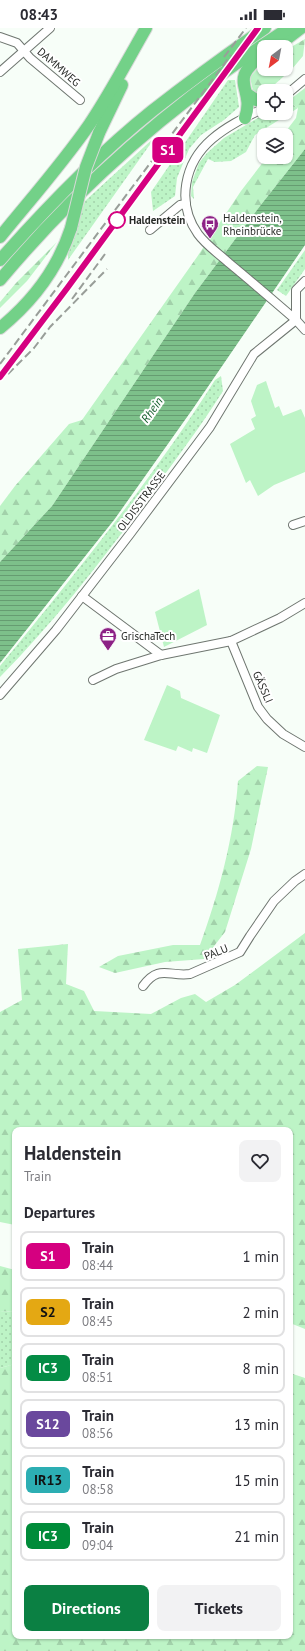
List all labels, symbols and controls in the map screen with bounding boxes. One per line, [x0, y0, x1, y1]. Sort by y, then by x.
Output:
text: 08:43 [20, 5, 58, 24]
north arrow [257, 40, 293, 76]
map controls [257, 40, 293, 164]
street label: DAMMWEG [35, 44, 84, 90]
button: locate [257, 84, 293, 120]
button: layers [257, 128, 293, 164]
line badge: S1 [150, 137, 186, 163]
text: S1 [160, 141, 176, 159]
marker: Haldenstein [108, 211, 126, 229]
place label: Haldenstein, Rheinbrücke [223, 211, 282, 238]
place label: Haldenstein [129, 213, 185, 227]
bus stop icon: Haldenstein, Rheinbrücke [200, 214, 220, 239]
water label: Rhein [137, 394, 166, 426]
street label: OLDISSTRASSE [114, 468, 168, 534]
office icon: GrischaTech [98, 626, 118, 651]
place label: GrischaTech [121, 629, 175, 643]
street label: GÄSSLI [250, 669, 276, 705]
street label: PALU [202, 941, 230, 963]
button: heart [239, 1140, 281, 1182]
text: Haldenstein [24, 1141, 121, 1165]
text: Train [24, 1168, 51, 1185]
text: Departures [24, 1203, 95, 1222]
text: Train [82, 1238, 114, 1257]
text: S1 [40, 1247, 56, 1265]
text: 1 min [242, 1247, 279, 1266]
text: 08:44 [82, 1257, 113, 1274]
text: Train [82, 1294, 114, 1313]
text: S2 [40, 1303, 56, 1321]
text: 2 min [242, 1303, 279, 1322]
text: 08:45 [82, 1313, 113, 1330]
text: Train [82, 1350, 114, 1369]
text: IC3 [38, 1359, 58, 1377]
text: 8 min [242, 1359, 279, 1378]
text: 08:51 [82, 1369, 113, 1386]
text: Train [82, 1406, 114, 1425]
text: S12 [36, 1415, 60, 1433]
text: 13 min [234, 1415, 279, 1434]
text: 08:56 [82, 1425, 113, 1442]
text: Train [82, 1462, 114, 1481]
text: IR13 [34, 1471, 62, 1489]
text: 15 min [234, 1471, 279, 1490]
text: 08:58 [82, 1481, 113, 1498]
text: Train [82, 1518, 114, 1537]
text: IC3 [38, 1527, 58, 1545]
text: 21 min [234, 1527, 279, 1546]
text: 09:04 [82, 1537, 113, 1554]
button: Directions [24, 1585, 149, 1631]
button: Tickets [157, 1585, 281, 1631]

